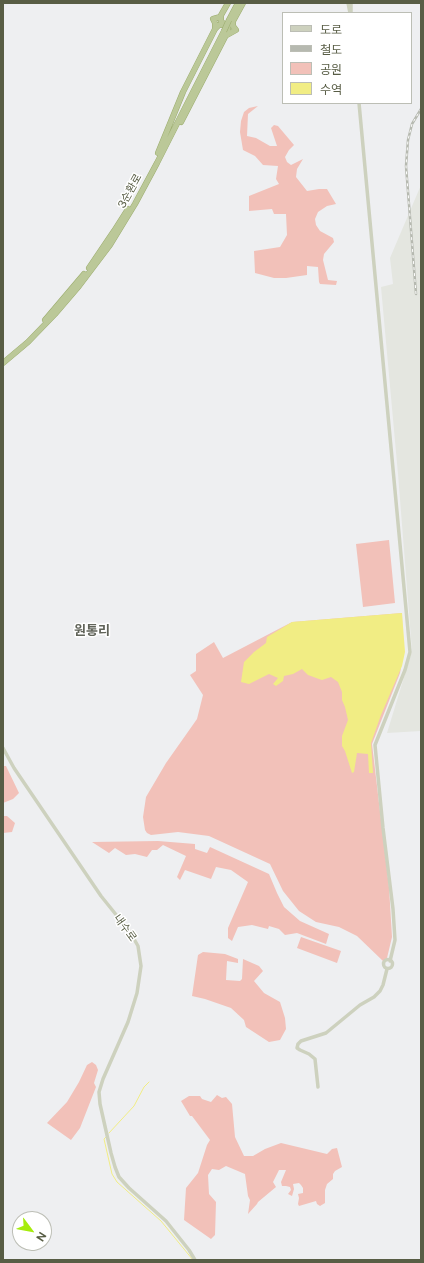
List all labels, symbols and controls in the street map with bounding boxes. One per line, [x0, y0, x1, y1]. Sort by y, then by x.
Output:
legend [282, 12, 412, 104]
text: 도로 [320, 23, 342, 37]
text: 철도 [320, 43, 342, 57]
text: 공원 [320, 63, 342, 77]
text: 수역 [320, 83, 342, 97]
street label: 3순환로 [115, 171, 145, 211]
district label: 원통리 [74, 623, 110, 639]
street label: 내수로 [111, 912, 139, 944]
north arrow [12, 1211, 52, 1251]
text: N [34, 1230, 49, 1244]

